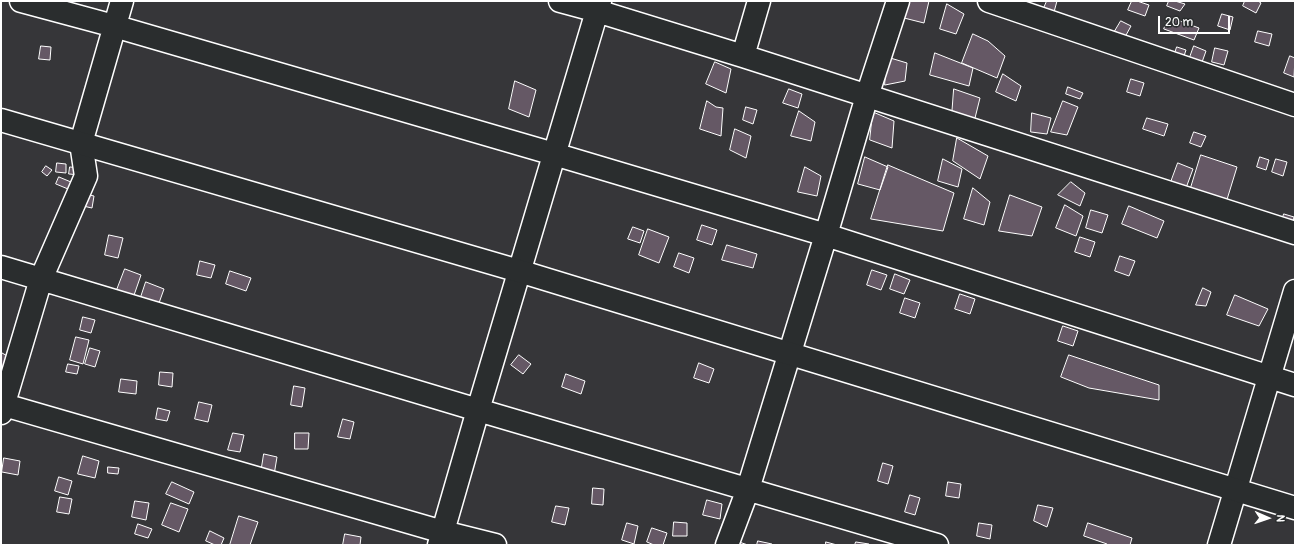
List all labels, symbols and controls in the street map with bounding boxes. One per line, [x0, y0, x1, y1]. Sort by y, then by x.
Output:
scale bar [1160, 8, 1232, 34]
text: 20 m [1165, 15, 1193, 30]
north arrow [1248, 498, 1288, 538]
text: N [1274, 514, 1287, 522]

